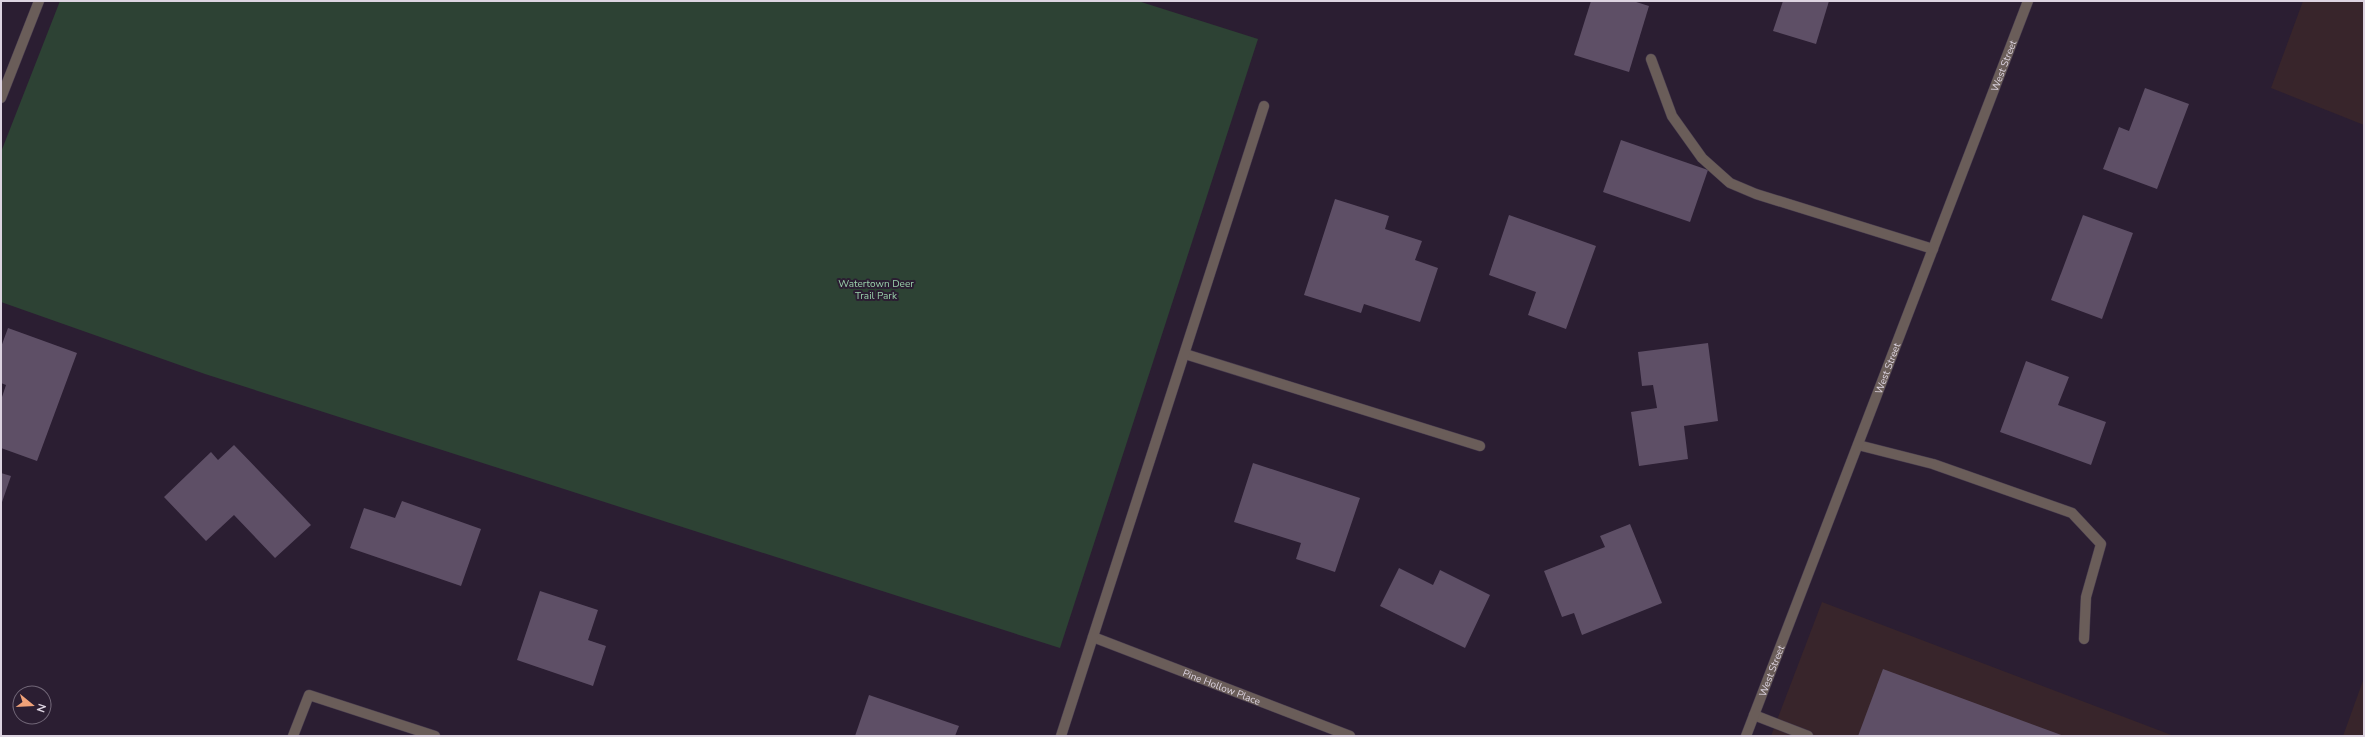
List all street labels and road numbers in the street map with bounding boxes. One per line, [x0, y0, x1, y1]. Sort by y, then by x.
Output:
street label: West Street [1988, 38, 2021, 94]
street label: West Street [1872, 340, 1904, 396]
street label: West Street [1756, 643, 1788, 699]
street label: Pine Hollow Place [1180, 666, 1262, 709]

